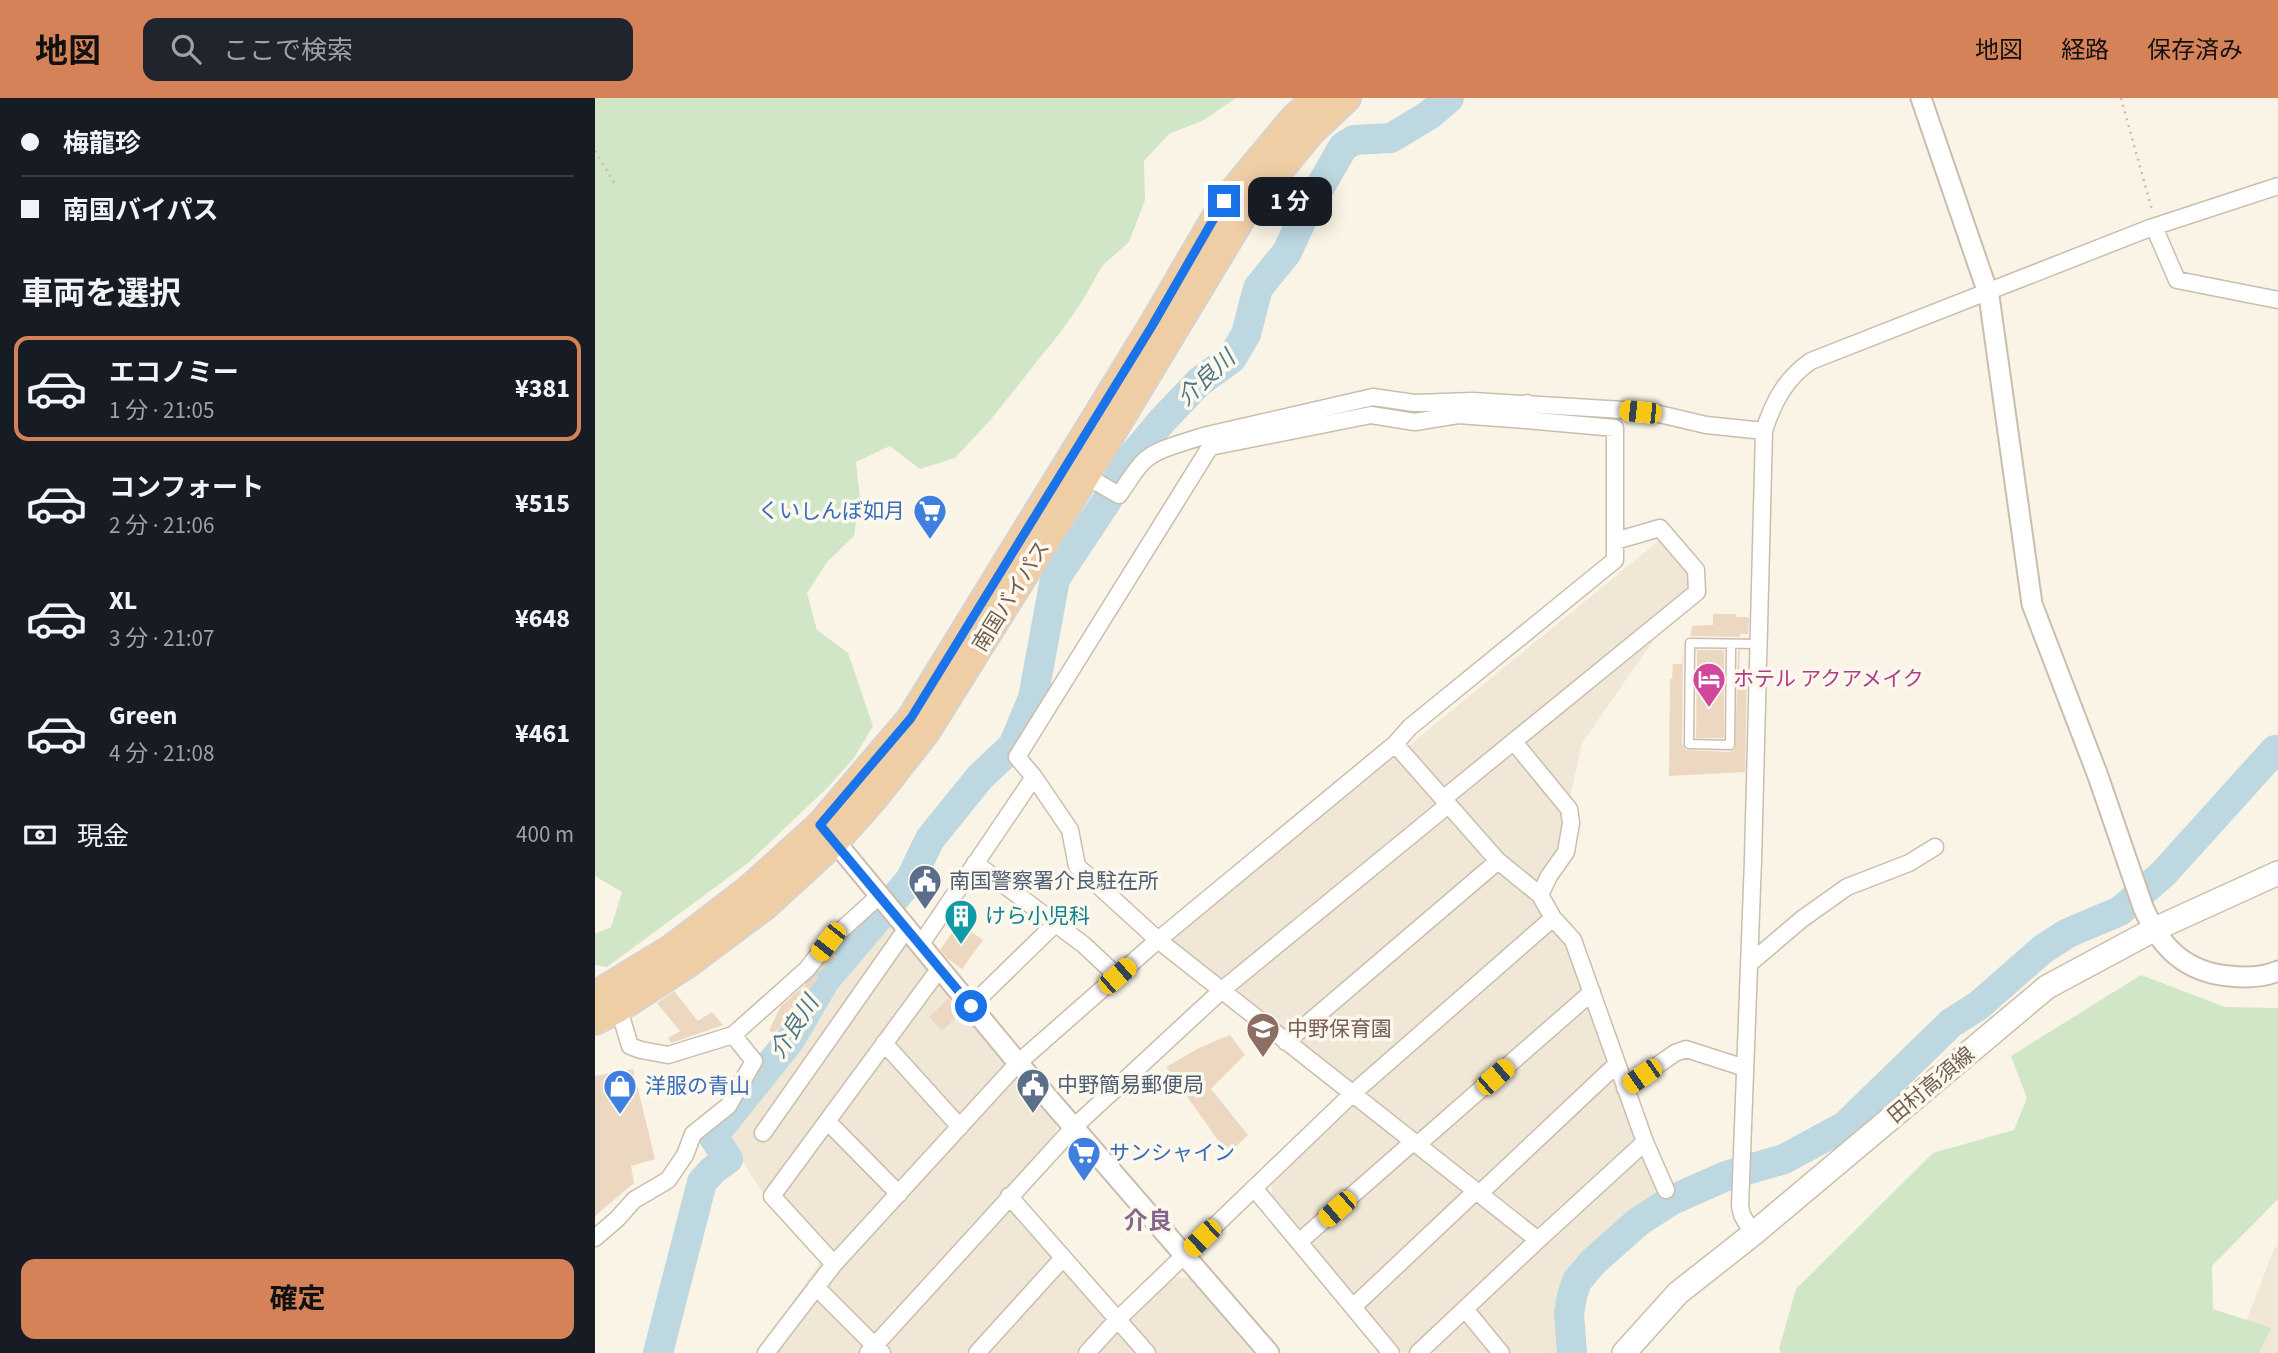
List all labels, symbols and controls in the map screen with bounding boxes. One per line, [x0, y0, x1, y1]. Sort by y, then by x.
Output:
search box [143, 18, 633, 81]
text: 地図 [35, 28, 101, 75]
icon: search [167, 30, 205, 68]
text: ここで検索 [223, 32, 353, 69]
text: 地図 [1975, 33, 2023, 68]
text: 経路 [2061, 33, 2109, 68]
text: 保存済み [2147, 33, 2243, 68]
text: 梅龍珍 [63, 125, 141, 162]
callout: 1 分 [1249, 176, 1333, 226]
route end [1208, 185, 1240, 217]
text: 1 分 [1270, 185, 1310, 218]
text: 南国バイパス [63, 192, 218, 229]
text: 車両を選択 [21, 271, 181, 317]
water label: 介良川 [1170, 340, 1245, 414]
text: エコノミー [109, 354, 239, 391]
icon: car [25, 357, 88, 420]
text: ¥381 [515, 370, 570, 407]
text: 1 分 · 21:05 [109, 394, 214, 427]
car [1619, 399, 1662, 425]
text: コンフォート [109, 469, 264, 506]
icon: car [25, 472, 88, 535]
text: ¥515 [515, 485, 570, 522]
supermarket icon: くいしんぼ如月 [911, 492, 949, 541]
place label: くいしんぼ如月 [758, 496, 905, 526]
text: 2 分 · 21:06 [109, 509, 214, 542]
street label: 南国バイパス [965, 535, 1057, 657]
text: XL [109, 582, 137, 619]
icon: car [25, 587, 88, 650]
text: ¥648 [515, 600, 570, 637]
text: 3 分 · 21:07 [109, 622, 214, 655]
hotel icon: ホテル アクアメイク [1690, 660, 1728, 709]
place label: ホテル アクアメイク [1733, 664, 1924, 694]
text: Green [109, 697, 177, 734]
icon: car [25, 702, 88, 765]
text: ¥461 [515, 715, 570, 752]
text: 4 分 · 21:08 [109, 737, 214, 770]
icon: cash [21, 816, 59, 854]
text: 現金 [77, 818, 129, 855]
text: 400 m [516, 818, 574, 851]
public building icon: 南国警察署介良駐在所 [906, 862, 944, 911]
place label: 南国警察署介良駐在所 [949, 866, 1159, 896]
building icon: けら小児科 [942, 897, 980, 946]
place label: けら小児科 [985, 901, 1090, 931]
car [807, 919, 850, 965]
car [1095, 954, 1140, 998]
water label: 介良川 [761, 987, 828, 1065]
route start [955, 990, 987, 1022]
school or university icon: 中野保育園 [1244, 1010, 1282, 1059]
place label: 中野保育園 [1287, 1014, 1392, 1044]
street label: 田村高須線 [1881, 1040, 1981, 1130]
car [1473, 1055, 1518, 1099]
car [1619, 1055, 1666, 1097]
public building icon: 中野簡易郵便局 [1014, 1066, 1052, 1115]
shop icon: 洋服の青山 [601, 1067, 639, 1116]
place label: 中野簡易郵便局 [1057, 1070, 1204, 1100]
place label: 洋服の青山 [645, 1071, 750, 1101]
supermarket icon: サンシャイン [1065, 1134, 1103, 1183]
place label: サンシャイン [1109, 1138, 1235, 1168]
car [1315, 1187, 1360, 1231]
district label: 介良 [1124, 1204, 1172, 1239]
car [1180, 1216, 1225, 1260]
button: 確定 [21, 1259, 574, 1339]

